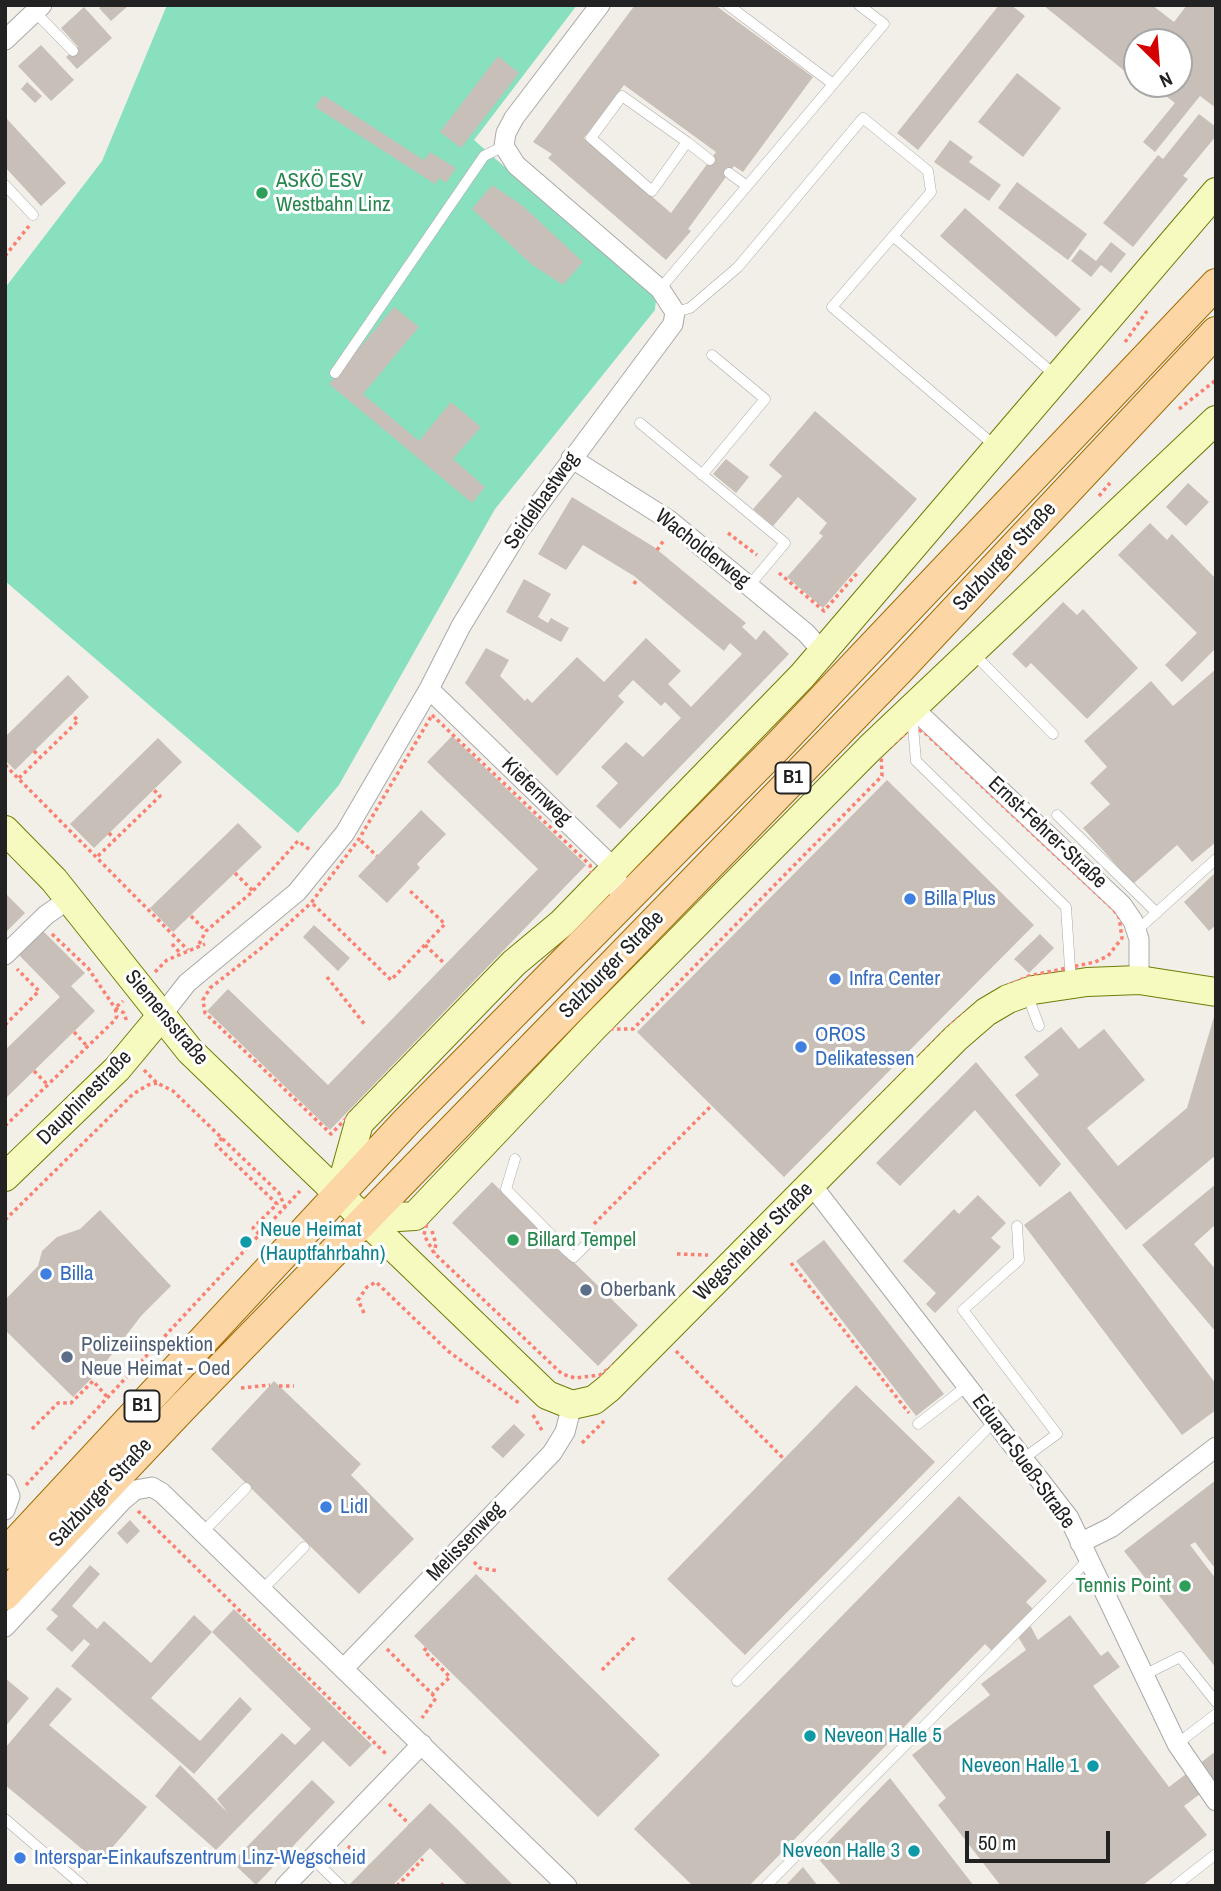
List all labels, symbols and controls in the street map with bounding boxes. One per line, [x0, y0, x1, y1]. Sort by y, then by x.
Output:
north arrow [1123, 28, 1193, 98]
text: N [1155, 66, 1177, 94]
place label: ASKÖ ESV Westbahn Linz [276, 168, 391, 218]
marker: ASKÖ ESV Westbahn Linz [254, 185, 270, 201]
street label: Seidelbastweg [499, 448, 585, 554]
street label: Salzburger Straße [948, 497, 1062, 617]
street label: Wacholderweg [650, 504, 754, 594]
street label: Kiefernweg [496, 753, 576, 831]
road number: B1 [776, 762, 810, 793]
street label: Ernst-Fehrer-Straße [982, 772, 1112, 894]
place label: Billa Plus [924, 886, 996, 912]
marker: Billa Plus [902, 891, 918, 907]
street label: Salzburger Straße [554, 906, 670, 1024]
street label: Siemensstraße [119, 965, 213, 1071]
place label: Infra Center [849, 966, 940, 992]
marker: Infra Center [827, 971, 843, 987]
place label: OROS Delikatessen [815, 1022, 915, 1072]
marker: OROS Delikatessen [793, 1039, 809, 1055]
street label: Dauphinestraße [32, 1045, 138, 1151]
street label: Wegscheider Straße [689, 1177, 819, 1307]
place label: Neue Heimat (Hauptfahrbahn) [260, 1217, 385, 1267]
place label: Billard Tempel [527, 1227, 636, 1253]
marker: Billard Tempel [505, 1232, 521, 1248]
marker: Neue Heimat (Hauptfahrbahn) [238, 1234, 254, 1250]
place label: Billa [60, 1261, 93, 1287]
marker: Billa [38, 1266, 54, 1282]
place label: Oberbank [600, 1277, 676, 1303]
marker: Oberbank [578, 1282, 594, 1298]
place label: Polizeiinspektion Neue Heimat - Oed [81, 1332, 230, 1382]
marker: Polizeiinspektion Neue Heimat - Oed [59, 1349, 75, 1365]
road number: B1 [124, 1390, 160, 1422]
street label: Eduard-Sueß-Straße [966, 1390, 1080, 1534]
street label: Salzburger Straße [44, 1433, 158, 1553]
place label: Lidl [340, 1494, 368, 1520]
street label: Melissenweg [422, 1497, 510, 1587]
marker: Lidl [318, 1499, 334, 1515]
place label: Tennis Point [1075, 1573, 1171, 1599]
marker: Tennis Point [1177, 1578, 1193, 1594]
place label: Neveon Halle 5 [824, 1723, 942, 1749]
marker: Neveon Halle 5 [802, 1728, 818, 1744]
place label: Neveon Halle 1 [961, 1753, 1079, 1779]
marker: Neveon Halle 1 [1085, 1758, 1101, 1774]
scale bar [969, 1818, 1114, 1862]
text: 50 m [978, 1828, 1016, 1857]
place label: Neveon Halle 3 [782, 1838, 900, 1864]
marker: Neveon Halle 3 [906, 1843, 922, 1859]
place label: Interspar-Einkaufszentrum Linz-Wegscheid [34, 1845, 366, 1871]
marker: Interspar-Einkaufszentrum Linz-Wegscheid [12, 1850, 28, 1866]

